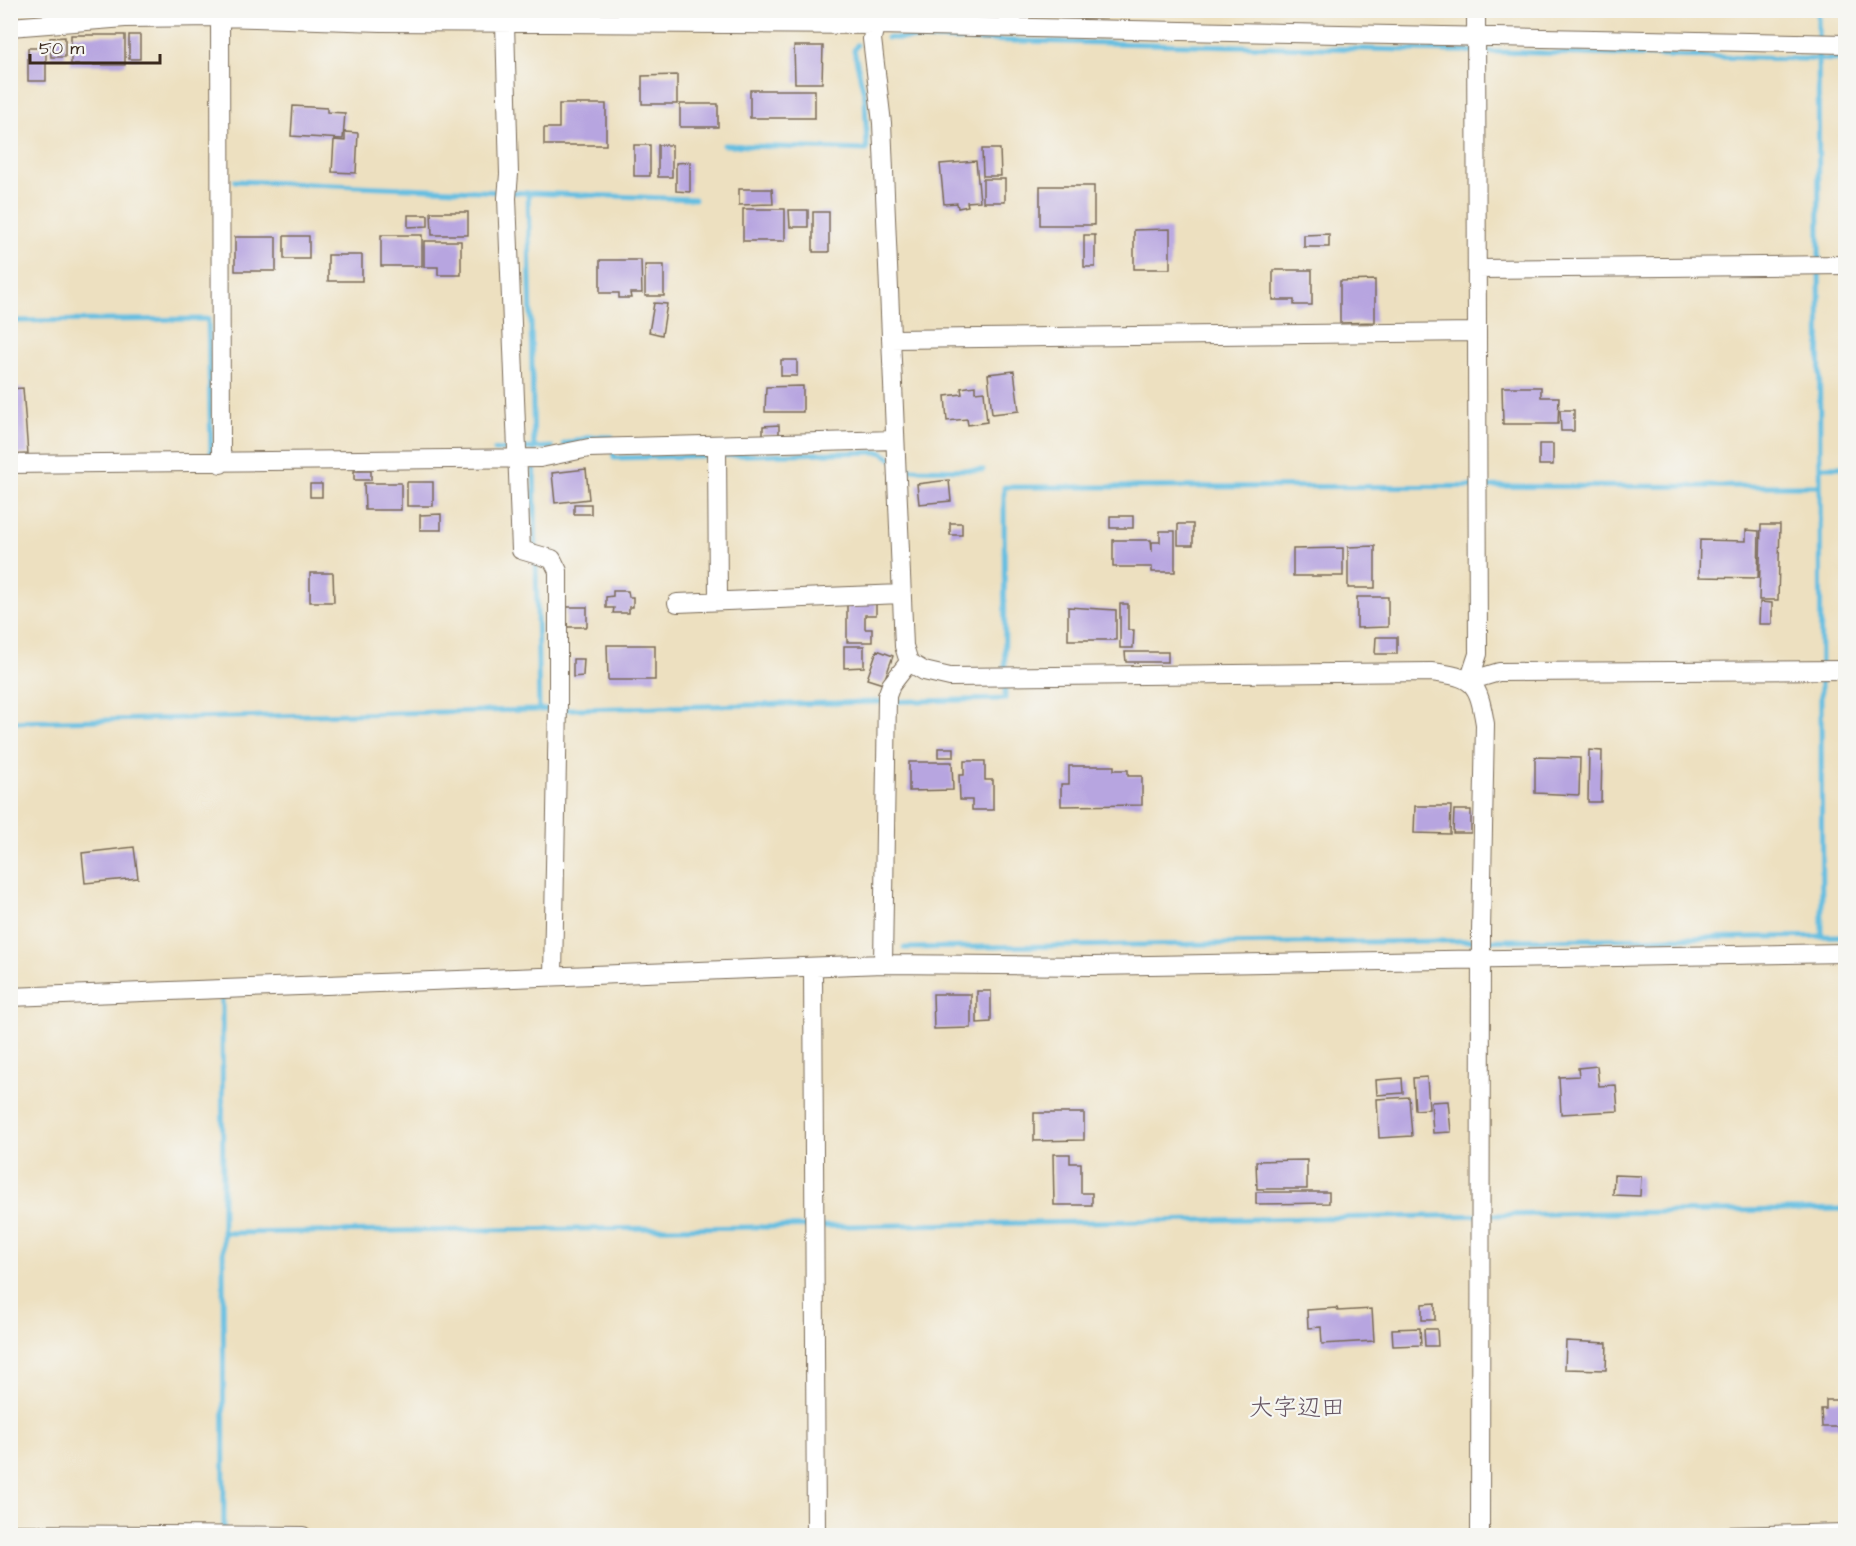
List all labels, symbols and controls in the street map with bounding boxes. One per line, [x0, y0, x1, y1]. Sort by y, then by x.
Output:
scale bar [30, 27, 160, 65]
text: 50 m [39, 36, 84, 61]
district label: 大字辺田 [1249, 1391, 1345, 1425]

